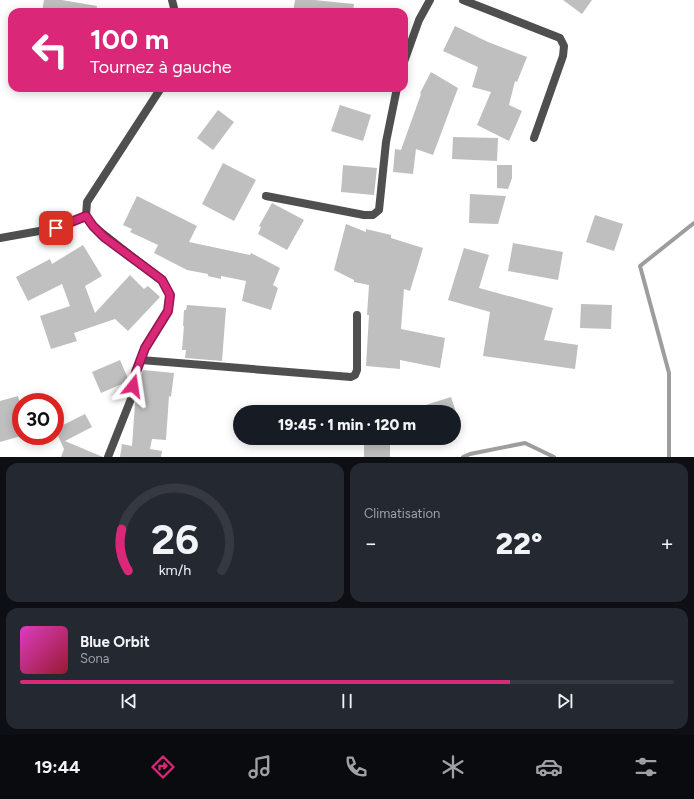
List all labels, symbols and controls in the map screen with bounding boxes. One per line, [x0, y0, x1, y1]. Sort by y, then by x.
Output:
text: 100 m [90, 22, 169, 56]
icon: left [24, 24, 76, 76]
text: Tournez à gauche [90, 56, 232, 78]
pin [39, 211, 73, 245]
icon: arrive [45, 217, 67, 239]
position arrow [112, 365, 154, 407]
speed limit sign: 30 [12, 393, 64, 445]
text: 19:45 · 1 min · 120 m [278, 416, 416, 434]
text: Climatisation [364, 506, 440, 521]
text: 26 [151, 513, 199, 563]
text: 22° [496, 525, 542, 562]
text: − [364, 530, 378, 557]
text: + [660, 530, 674, 557]
text: km/h [159, 560, 191, 578]
text: Blue Orbit [80, 633, 150, 651]
text: Sona [80, 651, 109, 666]
icon: previous [118, 690, 140, 712]
icon: pause [336, 690, 358, 712]
icon: next [554, 690, 576, 712]
icon: directions [149, 753, 177, 781]
icon: music [246, 753, 274, 781]
icon: phone [342, 753, 370, 781]
icon: climate [439, 753, 467, 781]
icon: car [535, 753, 563, 781]
icon: filters [632, 753, 660, 781]
text: 19:44 [34, 756, 81, 778]

